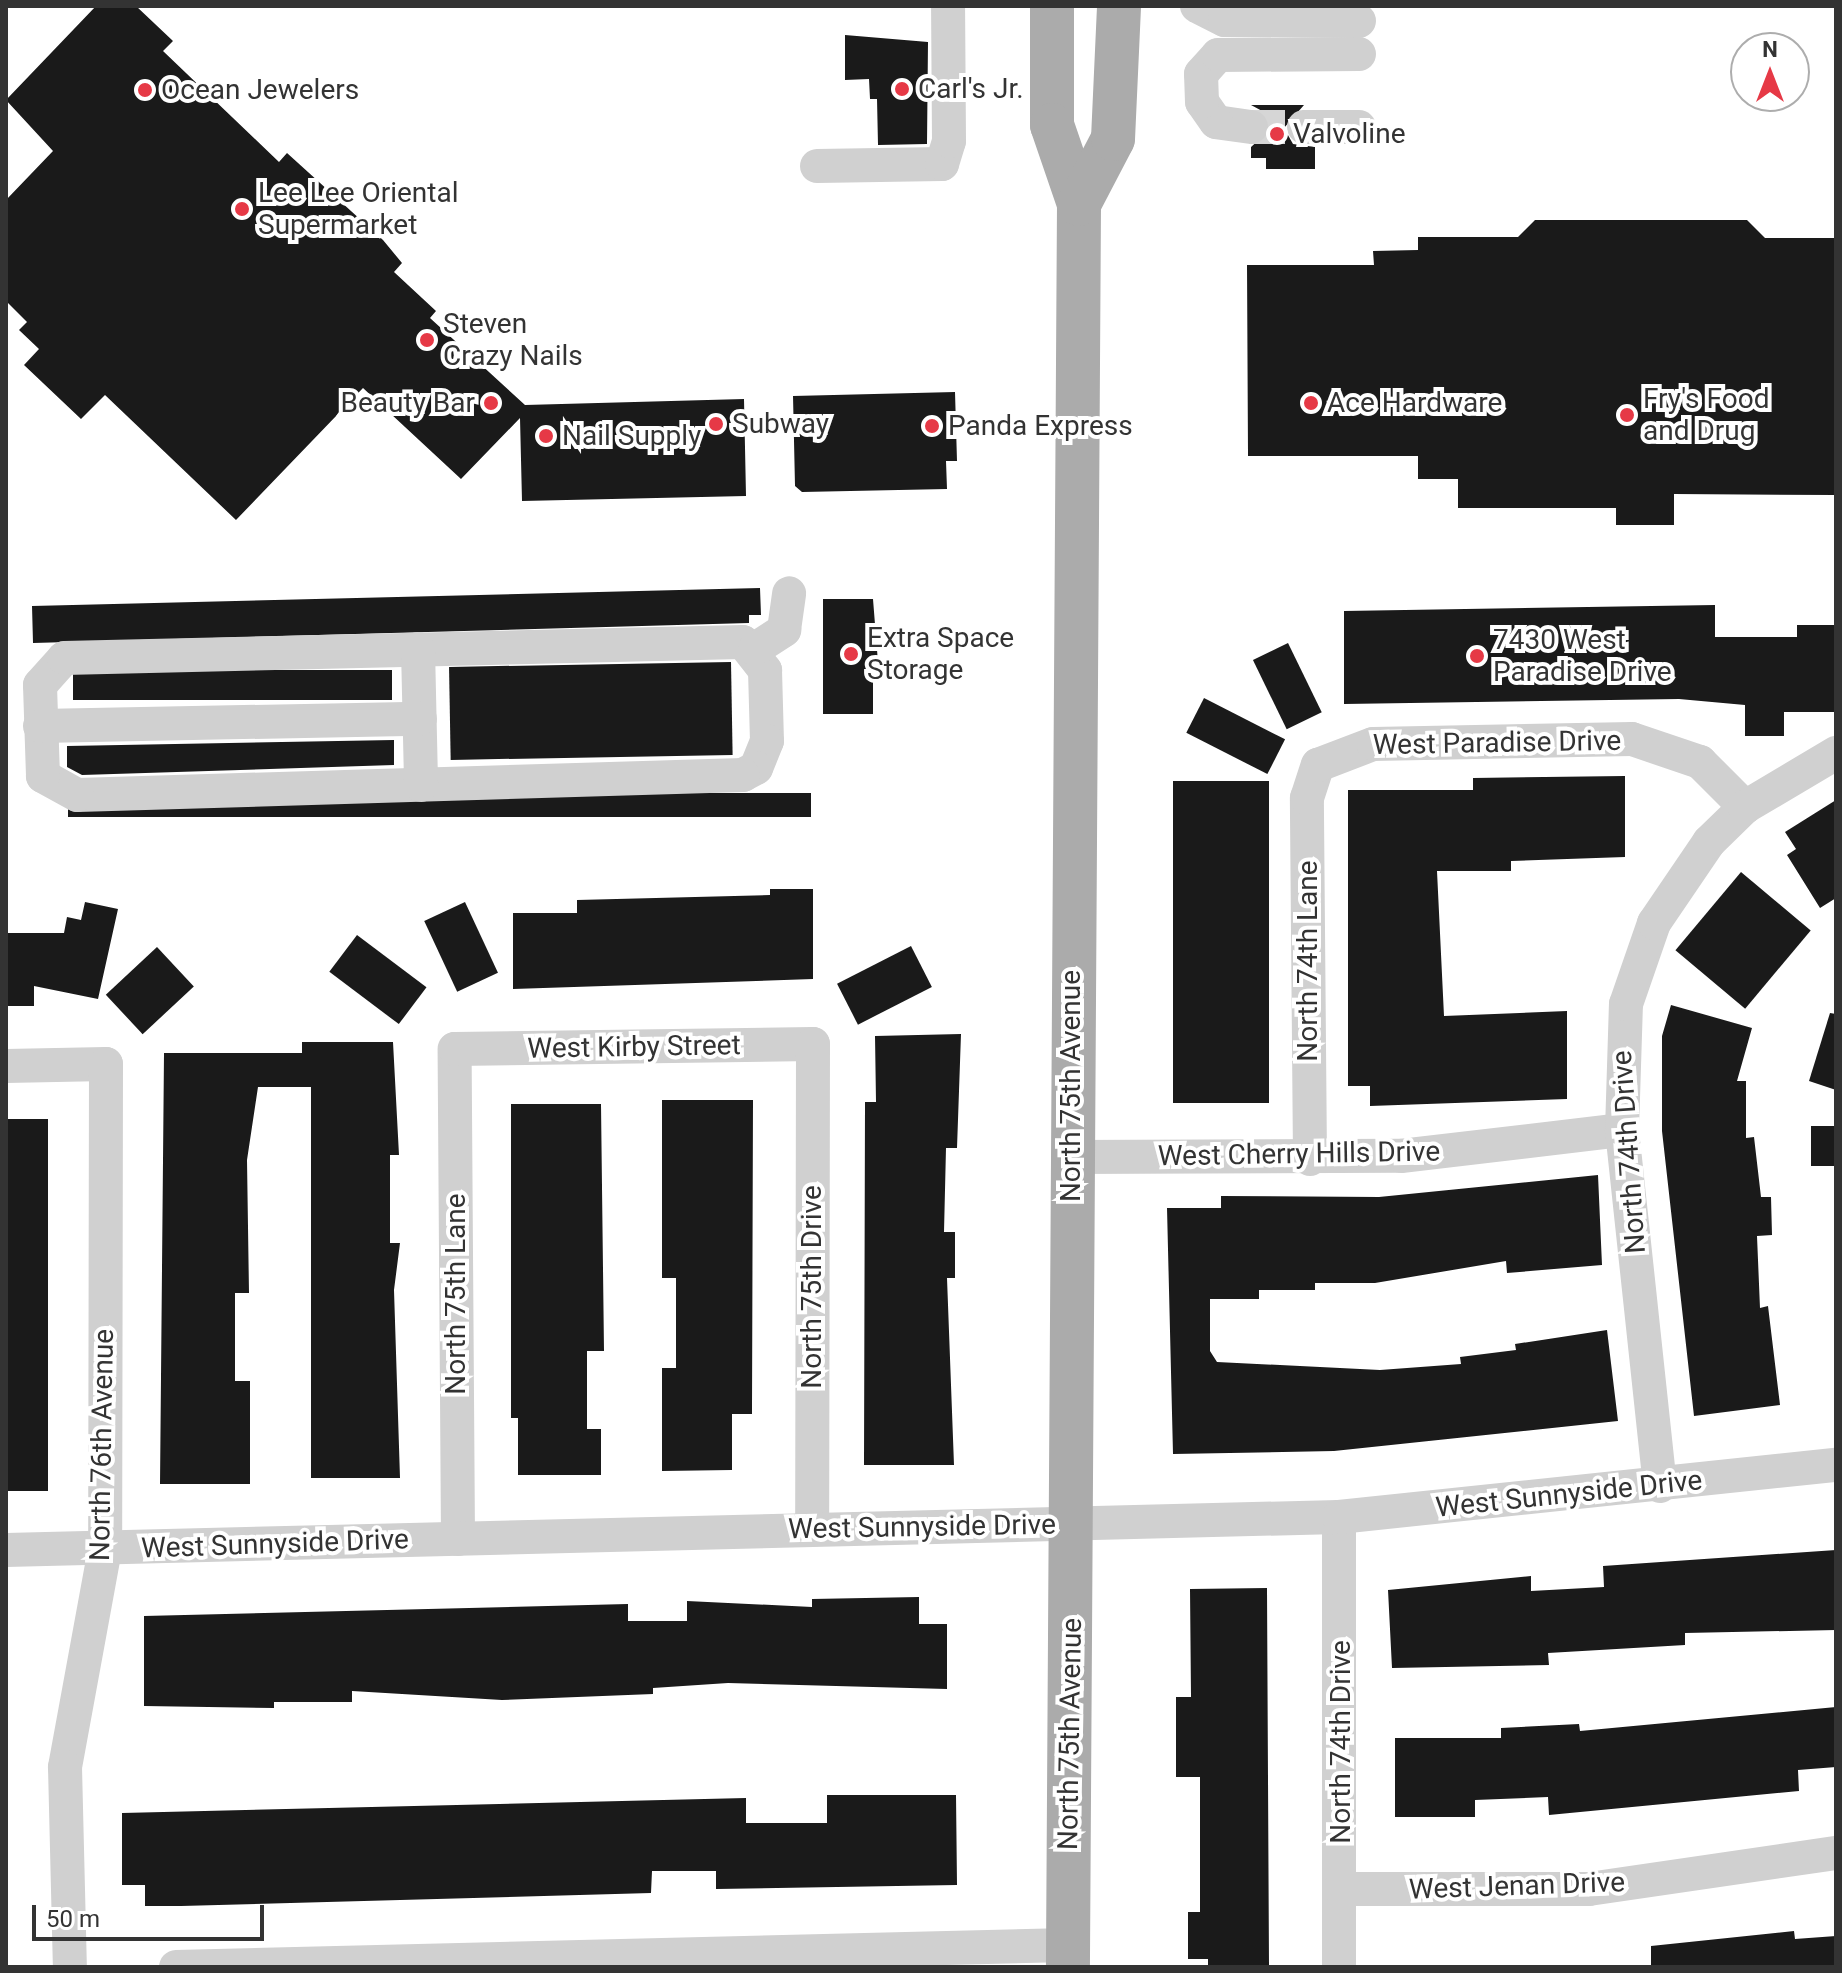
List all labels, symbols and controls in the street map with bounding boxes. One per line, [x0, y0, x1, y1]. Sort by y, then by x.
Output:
north arrow [1730, 32, 1810, 112]
text: N [1762, 37, 1778, 62]
place label: Carl's Jr. [918, 72, 1024, 106]
place label: Ocean Jewelers [161, 73, 359, 107]
marker: Carl's Jr. [893, 80, 911, 98]
marker: Ocean Jewelers [136, 81, 154, 99]
place label: Valvoline [1293, 117, 1405, 151]
marker: Valvoline [1268, 125, 1286, 143]
place label: Lee Lee Oriental Supermarket [258, 176, 459, 242]
marker: Lee Lee Oriental Supermarket [233, 200, 251, 218]
place label: Steven Crazy Nails [443, 307, 583, 373]
marker: Steven Crazy Nails [418, 331, 436, 349]
place label: Fry's Food and Drug [1643, 382, 1769, 448]
place label: Beauty Bar [341, 386, 475, 420]
place label: Ace Hardware [1327, 386, 1502, 420]
marker: Beauty Bar [482, 394, 500, 412]
marker: Ace Hardware [1302, 394, 1320, 412]
marker: Fry's Food and Drug [1618, 406, 1636, 424]
place label: Subway [732, 407, 829, 441]
place label: Panda Express [948, 409, 1133, 443]
marker: Subway [707, 415, 725, 433]
marker: Panda Express [923, 417, 941, 435]
place label: Nail Supply [562, 419, 701, 453]
marker: Nail Supply [537, 427, 555, 445]
place label: Extra Space Storage [867, 621, 1014, 687]
place label: 7430 West Paradise Drive [1493, 623, 1672, 689]
marker: Extra Space Storage [842, 645, 860, 663]
marker: 7430 West Paradise Drive [1468, 647, 1486, 665]
street label: West Paradise Drive [1372, 724, 1622, 762]
street label: North 74th Lane [1291, 860, 1325, 1062]
street label: North 75th Avenue [1054, 970, 1088, 1202]
street label: West Kirby Street [527, 1028, 741, 1066]
street label: North 74th Drive [1605, 1049, 1653, 1255]
street label: West Cherry Hills Drive [1158, 1135, 1440, 1173]
street label: North 75th Drive [795, 1185, 829, 1389]
street label: North 75th Lane [439, 1193, 473, 1395]
street label: North 76th Avenue [83, 1329, 121, 1561]
street label: West Sunnyside Drive [1434, 1463, 1704, 1525]
street label: West Sunnyside Drive [788, 1508, 1056, 1546]
street label: West Sunnyside Drive [141, 1523, 409, 1565]
street label: North 75th Avenue [1051, 1618, 1089, 1850]
street label: North 74th Drive [1324, 1640, 1358, 1844]
street label: West Jenan Drive [1408, 1865, 1626, 1907]
scale bar [36, 1889, 268, 1939]
text: 50 m [46, 1905, 100, 1933]

